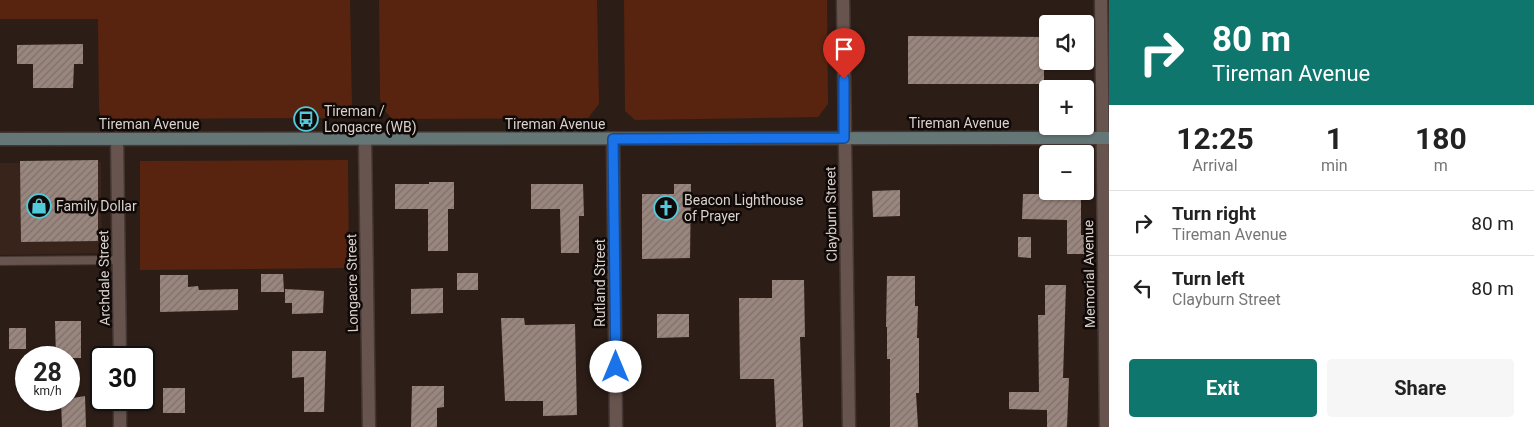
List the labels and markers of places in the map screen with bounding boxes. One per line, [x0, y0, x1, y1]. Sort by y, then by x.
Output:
pin [823, 28, 865, 79]
place label: Tireman / Longacre (WB) [324, 103, 417, 136]
bus stop icon: Tireman / Longacre (WB) [293, 106, 319, 132]
place label: Beacon Lighthouse of Prayer [684, 192, 803, 224]
shop icon: Family Dollar [26, 193, 52, 219]
church icon: Beacon Lighthouse of Prayer [653, 195, 679, 221]
place label: Family Dollar [56, 198, 137, 214]

